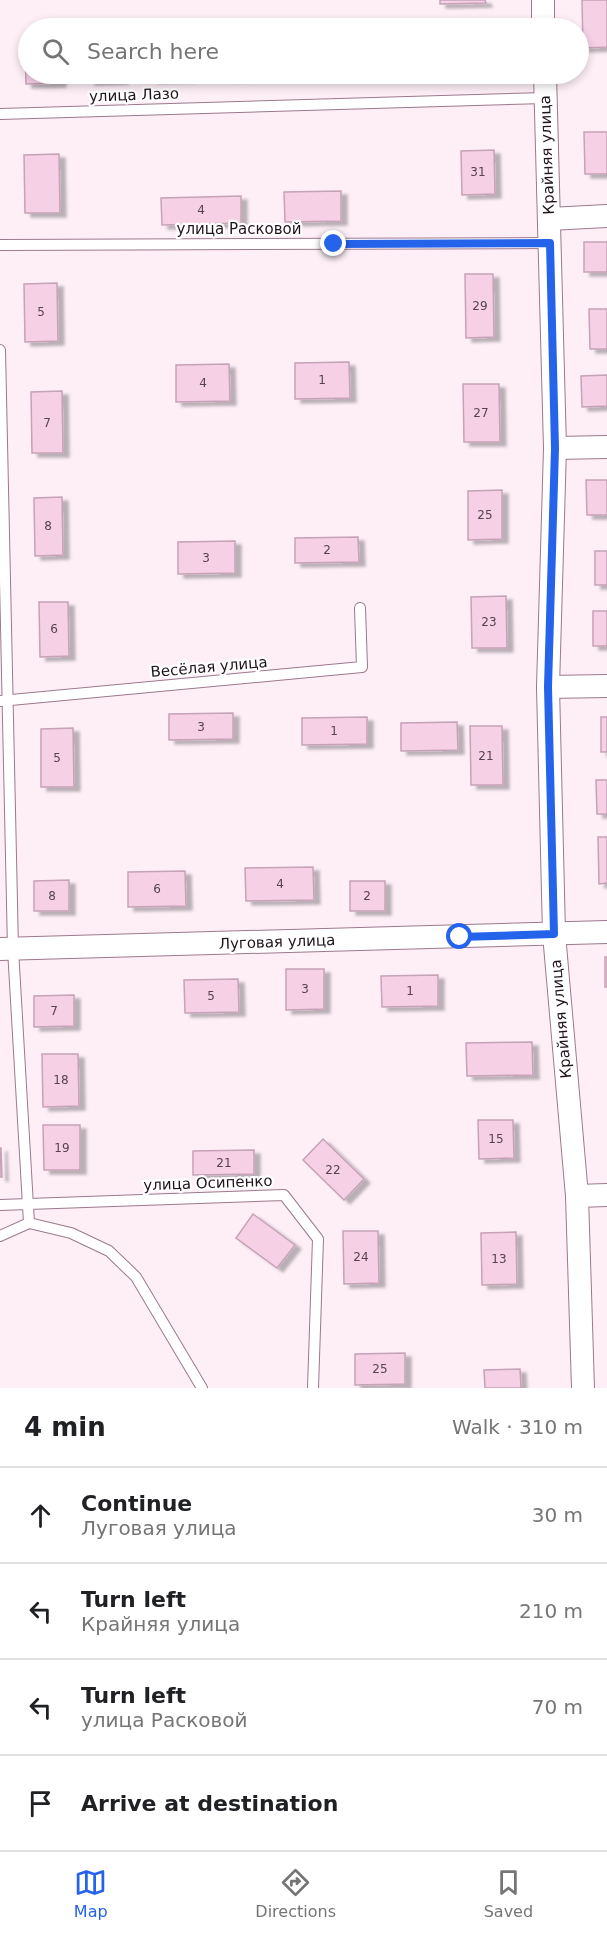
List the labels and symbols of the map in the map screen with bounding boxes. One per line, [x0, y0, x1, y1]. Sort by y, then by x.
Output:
street label: улица Лазо [89, 84, 179, 106]
street label: Крайняя улица [536, 95, 558, 215]
house number: 31 [470, 165, 486, 179]
house number: 4 [197, 203, 205, 217]
street label: улица Расковой [177, 220, 301, 238]
route end [320, 230, 346, 256]
house number: 29 [472, 299, 488, 313]
house number: 5 [37, 305, 45, 319]
house number: 1 [318, 373, 326, 387]
house number: 4 [199, 376, 207, 390]
house number: 27 [473, 406, 489, 420]
house number: 7 [43, 416, 51, 430]
house number: 25 [477, 508, 493, 522]
house number: 8 [44, 519, 52, 533]
house number: 2 [323, 543, 331, 557]
house number: 3 [202, 551, 210, 565]
house number: 23 [481, 615, 497, 629]
house number: 6 [50, 622, 58, 636]
street label: Весёлая улица [150, 653, 268, 681]
house number: 3 [197, 720, 205, 734]
house number: 1 [330, 724, 338, 738]
house number: 21 [478, 749, 494, 763]
house number: 5 [53, 751, 61, 765]
house number: 4 [276, 877, 284, 891]
house number: 6 [153, 882, 161, 896]
house number: 8 [48, 889, 56, 903]
house number: 2 [363, 889, 371, 903]
route start [446, 923, 472, 949]
street label: Луговая улица [218, 931, 336, 953]
street label: Крайняя улица [547, 959, 575, 1079]
house number: 3 [301, 982, 309, 996]
house number: 1 [406, 984, 414, 998]
house number: 5 [207, 989, 215, 1003]
house number: 7 [50, 1004, 58, 1018]
house number: 18 [53, 1073, 69, 1087]
house number: 15 [488, 1132, 504, 1146]
house number: 19 [54, 1141, 70, 1155]
house number: 21 [216, 1156, 232, 1170]
house number: 22 [325, 1163, 341, 1177]
street label: улица Осипенко [143, 1172, 273, 1194]
house number: 24 [353, 1250, 369, 1264]
house number: 13 [491, 1252, 507, 1266]
house number: 25 [372, 1362, 388, 1376]

